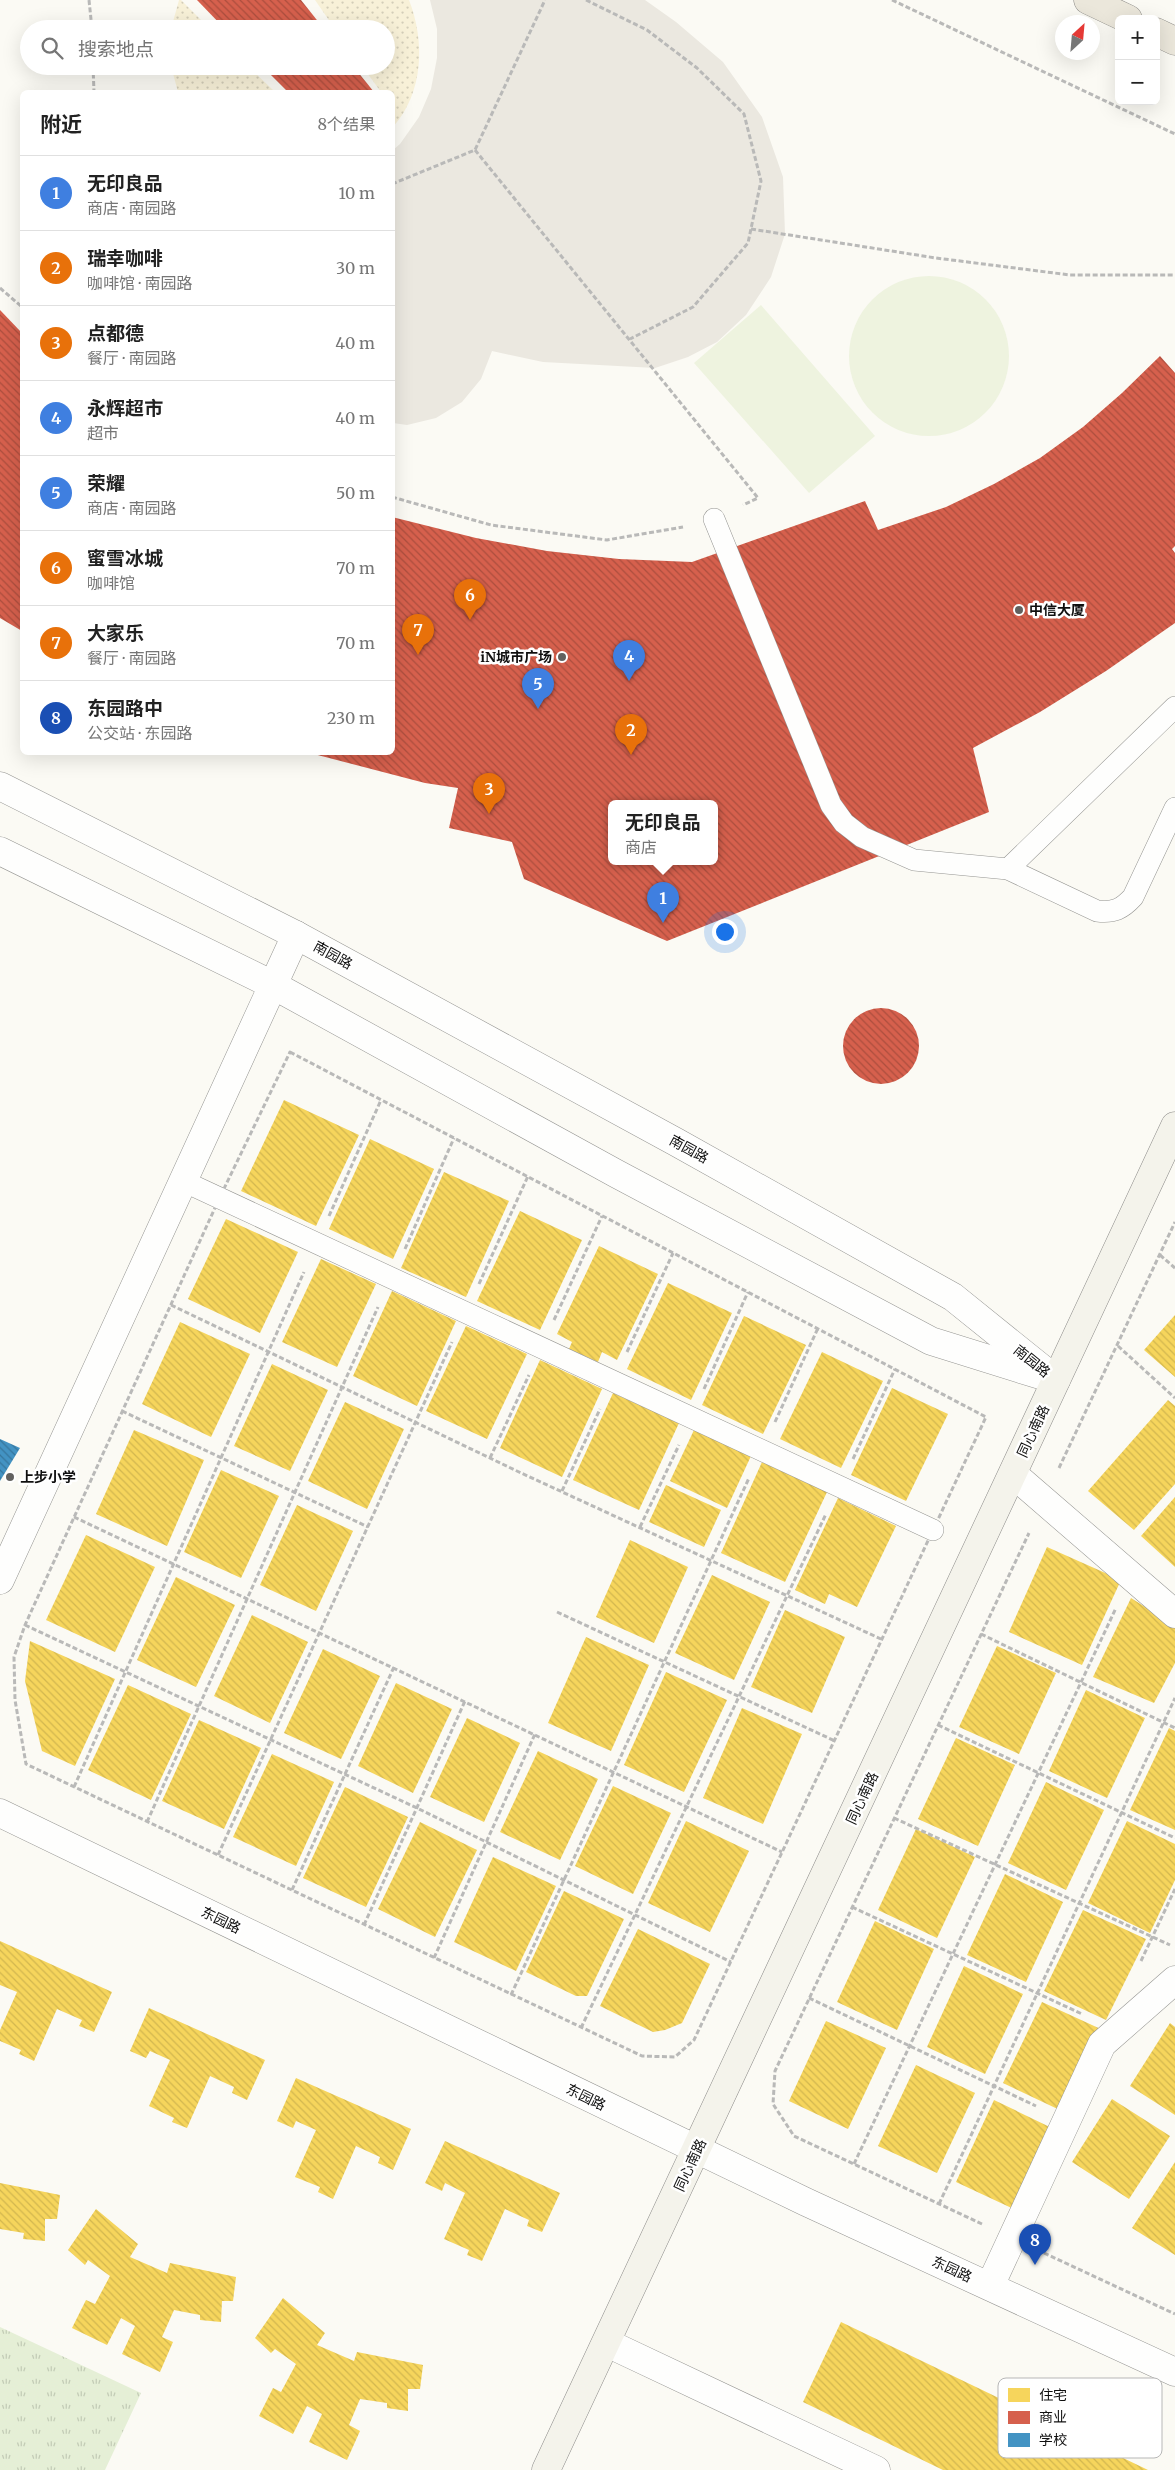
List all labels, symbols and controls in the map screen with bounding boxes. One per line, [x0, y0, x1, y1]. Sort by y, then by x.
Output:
north arrow [1055, 15, 1100, 60]
map controls [1115, 15, 1160, 105]
button: + [1115, 15, 1160, 60]
search box [20, 20, 395, 75]
icon: search [38, 34, 66, 62]
text: 搜索地点 [78, 37, 154, 61]
button: − [1115, 60, 1160, 105]
text: 附近 [40, 111, 82, 138]
text: 8个结果 [317, 114, 375, 134]
text: 无印良品 [87, 171, 163, 195]
text: 1 [52, 183, 60, 203]
text: 10 m [338, 183, 375, 203]
text: 商店 · 南园路 [87, 198, 176, 218]
text: 瑞幸咖啡 [87, 246, 163, 270]
text: 2 [51, 258, 61, 278]
text: 30 m [336, 258, 375, 278]
text: 咖啡馆 · 南园路 [87, 273, 192, 293]
text: 点都德 [87, 321, 144, 345]
text: 3 [51, 333, 61, 353]
text: 40 m [335, 333, 375, 353]
text: 餐厅 · 南园路 [87, 348, 176, 368]
text: 永辉超市 [87, 396, 163, 420]
text: 4 [51, 408, 61, 428]
text: 40 m [335, 408, 375, 428]
text: 超市 [87, 423, 119, 443]
text: 荣耀 [87, 471, 125, 495]
text: 5 [51, 483, 61, 503]
text: 50 m [336, 483, 375, 503]
text: 商店 · 南园路 [87, 498, 176, 518]
text: 蜜雪冰城 [87, 546, 163, 570]
text: 6 [51, 558, 61, 578]
text: 70 m [336, 558, 375, 578]
text: 咖啡馆 [87, 573, 135, 593]
pin: 6 [454, 579, 486, 620]
place label: 中信大厦 [1029, 601, 1085, 619]
marker: 中信大厦 [1013, 604, 1025, 616]
pin: 7 [402, 614, 434, 655]
text: 大家乐 [87, 621, 144, 645]
text: 7 [51, 633, 61, 653]
text: 70 m [336, 633, 375, 653]
pin: 4 [613, 640, 645, 681]
text: 餐厅 · 南园路 [87, 648, 176, 668]
place label: iN城市广场 [480, 648, 552, 666]
marker: iN城市广场 [556, 651, 568, 663]
pin: 5 [522, 668, 554, 709]
text: 东园路中 [87, 696, 163, 720]
text: 8 [51, 708, 61, 728]
text: 230 m [327, 708, 375, 728]
pin: 2 [615, 714, 647, 755]
text: 公交站 · 东园路 [87, 723, 192, 743]
pin: 3 [473, 773, 505, 814]
popup [608, 800, 718, 865]
text: 无印良品 [625, 810, 701, 834]
text: 商店 [625, 837, 657, 857]
pin: 1 [647, 882, 679, 923]
your location [712, 919, 738, 945]
street label: 南园路 [310, 937, 356, 973]
street label: 南园路 [666, 1131, 712, 1167]
street label: 南园路 [1010, 1341, 1054, 1381]
street label: 同心南路 [1013, 1402, 1053, 1460]
place label: 上步小学 [20, 1468, 76, 1486]
marker: 上步小学 [4, 1471, 16, 1483]
street label: 同心南路 [842, 1769, 882, 1827]
street label: 东园路 [198, 1903, 244, 1937]
street label: 东园路 [563, 2080, 609, 2114]
street label: 同心南路 [670, 2136, 710, 2194]
pin: 8 [1019, 2224, 1051, 2265]
street label: 东园路 [929, 2252, 975, 2286]
legend [998, 2378, 1162, 2458]
text: 住宅 [1039, 2386, 1067, 2404]
text: 商业 [1039, 2408, 1067, 2426]
text: 学校 [1039, 2431, 1067, 2449]

